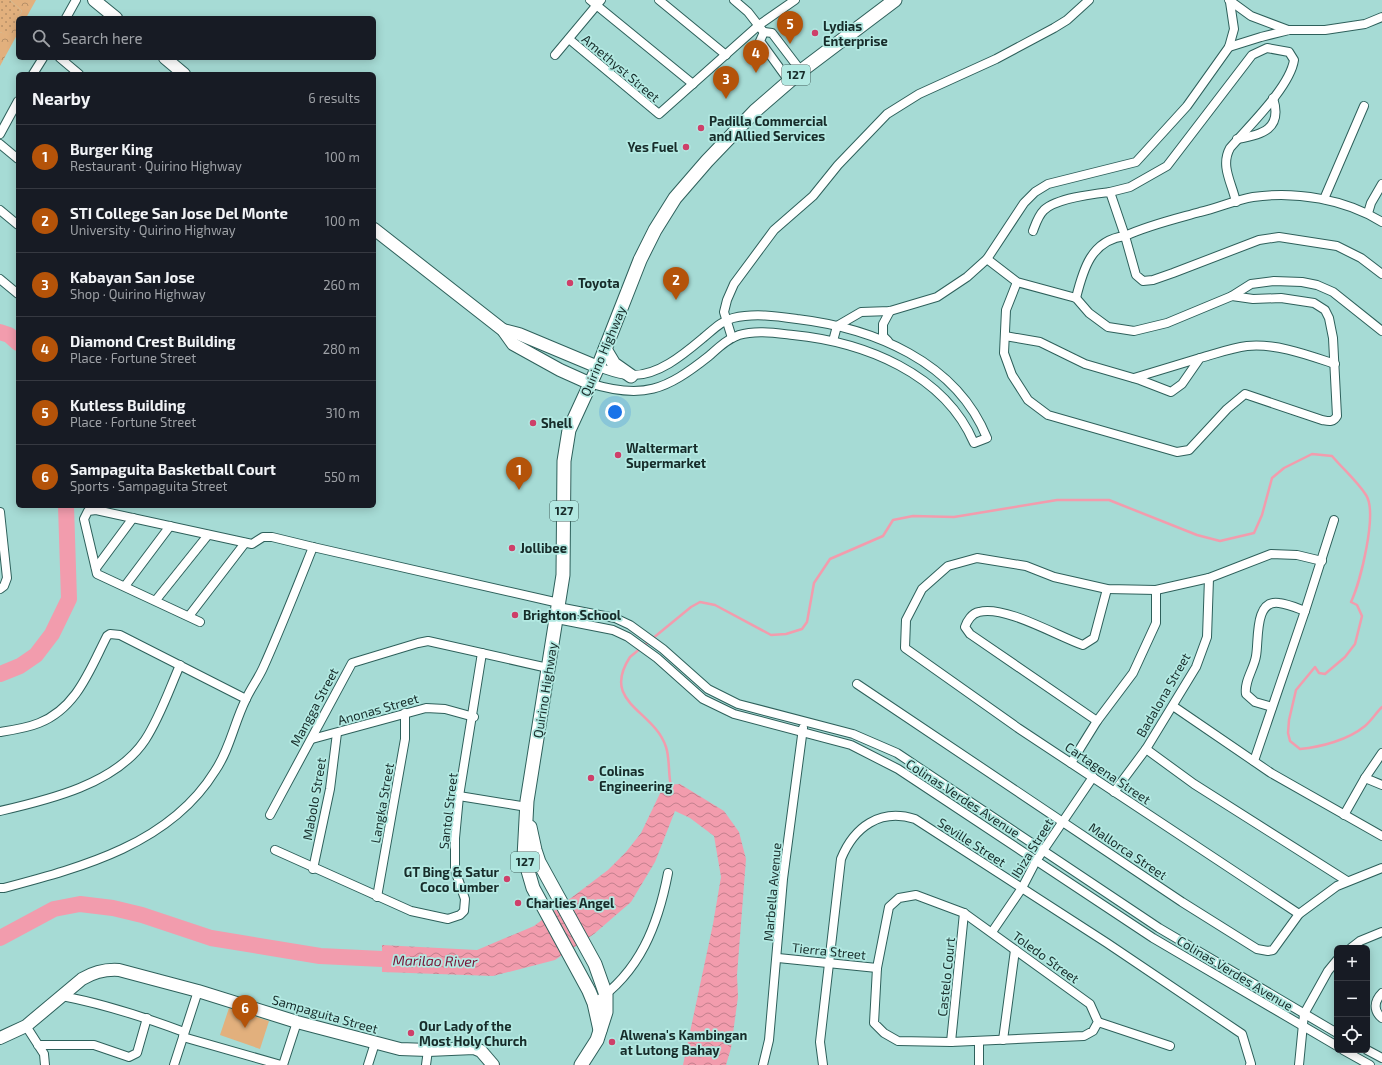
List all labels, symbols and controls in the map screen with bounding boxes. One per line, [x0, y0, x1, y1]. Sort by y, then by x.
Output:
pin: 5 [777, 11, 803, 44]
search box [16, 16, 376, 60]
place label: Lydias Enterprise [823, 18, 888, 49]
icon: search [30, 27, 52, 49]
marker: Lydias Enterprise [810, 28, 820, 38]
text: Search here [62, 29, 143, 47]
street label: Amethyst Street [579, 31, 663, 105]
pin: 4 [743, 40, 769, 73]
road number: 127 [782, 65, 810, 85]
pin: 3 [713, 66, 739, 99]
text: Nearby [32, 88, 90, 108]
text: 6 results [308, 90, 360, 106]
place label: Padilla Commercial and Allied Services [709, 113, 828, 144]
marker: Padilla Commercial and Allied Services [696, 123, 706, 133]
place label: Yes Fuel [628, 139, 679, 155]
text: Burger King [70, 140, 153, 158]
marker: Yes Fuel [681, 142, 691, 152]
text: 1 [42, 149, 48, 165]
text: 100 m [325, 149, 360, 165]
text: Restaurant · Quirino Highway [70, 158, 242, 174]
text: STI College San Jose Del Monte [70, 204, 288, 222]
text: 2 [41, 213, 49, 229]
text: 100 m [325, 213, 360, 229]
text: University · Quirino Highway [70, 222, 236, 238]
pin: 2 [663, 267, 689, 300]
text: Kabayan San Jose [70, 268, 195, 286]
place label: Toyota [578, 275, 620, 291]
text: 3 [41, 277, 49, 293]
text: 260 m [323, 277, 360, 293]
marker: Toyota [565, 278, 575, 288]
text: Shop · Quirino Highway [70, 286, 206, 302]
street label: Quirino Highway [577, 303, 629, 399]
text: Diamond Crest Building [70, 332, 236, 350]
text: 4 [41, 341, 49, 357]
text: 280 m [323, 341, 360, 357]
text: Place · Fortune Street [70, 350, 196, 366]
text: Kutless Building [70, 396, 185, 414]
your location [605, 402, 625, 422]
text: 5 [41, 405, 49, 421]
text: 310 m [325, 405, 360, 421]
text: Place · Fortune Street [70, 414, 196, 430]
place label: Shell [541, 415, 573, 431]
marker: Shell [528, 418, 538, 428]
place label: Waltermart Supermarket [626, 440, 707, 471]
marker: Waltermart Supermarket [613, 450, 623, 460]
pin: 1 [506, 457, 532, 490]
text: Sampaguita Basketball Court [70, 460, 276, 478]
text: 6 [41, 469, 49, 485]
text: 550 m [324, 469, 360, 485]
text: Sports · Sampaguita Street [70, 478, 227, 494]
road number: 127 [550, 501, 578, 521]
place label: Jollibee [520, 540, 567, 556]
marker: Jollibee [507, 543, 517, 553]
place label: Brighton School [523, 607, 622, 623]
marker: Brighton School [510, 610, 520, 620]
street label: Quirino Highway [530, 641, 561, 739]
street label: Badalona Street [1132, 650, 1194, 740]
street label: Mangga Street [287, 665, 341, 749]
street label: Anonas Street [336, 690, 420, 728]
street label: Cartagena Street [1062, 738, 1154, 808]
street label: Colinas Verdes Avenue [903, 755, 1023, 841]
street label: Mabolo Street [299, 756, 329, 842]
street label: Langka Street [367, 761, 397, 844]
place label: Colinas Engineering [599, 763, 673, 794]
street label: Santol Street [435, 772, 461, 850]
marker: Colinas Engineering [586, 773, 596, 783]
street label: Seville Street [935, 814, 1009, 870]
street label: Ibiza Street [1008, 815, 1057, 881]
street label: Mallorca Street [1086, 819, 1170, 883]
street label: Marbella Avenue [760, 842, 784, 942]
road number: 127 [511, 852, 539, 872]
place label: GT Bing & Satur Coco Lumber [404, 864, 499, 895]
marker: GT Bing & Satur Coco Lumber [502, 874, 512, 884]
place label: Charlies Angel [526, 895, 615, 911]
marker: Charlies Angel [513, 898, 523, 908]
street label: Toledo Street [1010, 928, 1082, 986]
street label: Colinas Verdes Avenue [1174, 932, 1296, 1014]
street label: Castelo Court [934, 937, 958, 1017]
street label: Tierra Street [791, 939, 867, 963]
map controls [1334, 945, 1370, 1053]
button: + [1334, 945, 1370, 981]
water label: Marilao River [392, 951, 478, 970]
button: − [1334, 981, 1370, 1017]
street label: Sampaguita Street [270, 991, 380, 1037]
pin: 6 [232, 995, 258, 1028]
button: locate [1334, 1017, 1370, 1053]
place label: Our Lady of the Most Holy Church [419, 1018, 527, 1049]
place label: Alwena's Kambingan at Lutong Bahay [620, 1027, 748, 1058]
marker: Our Lady of the Most Holy Church [406, 1028, 416, 1038]
marker: Alwena's Kambingan at Lutong Bahay [607, 1037, 617, 1047]

